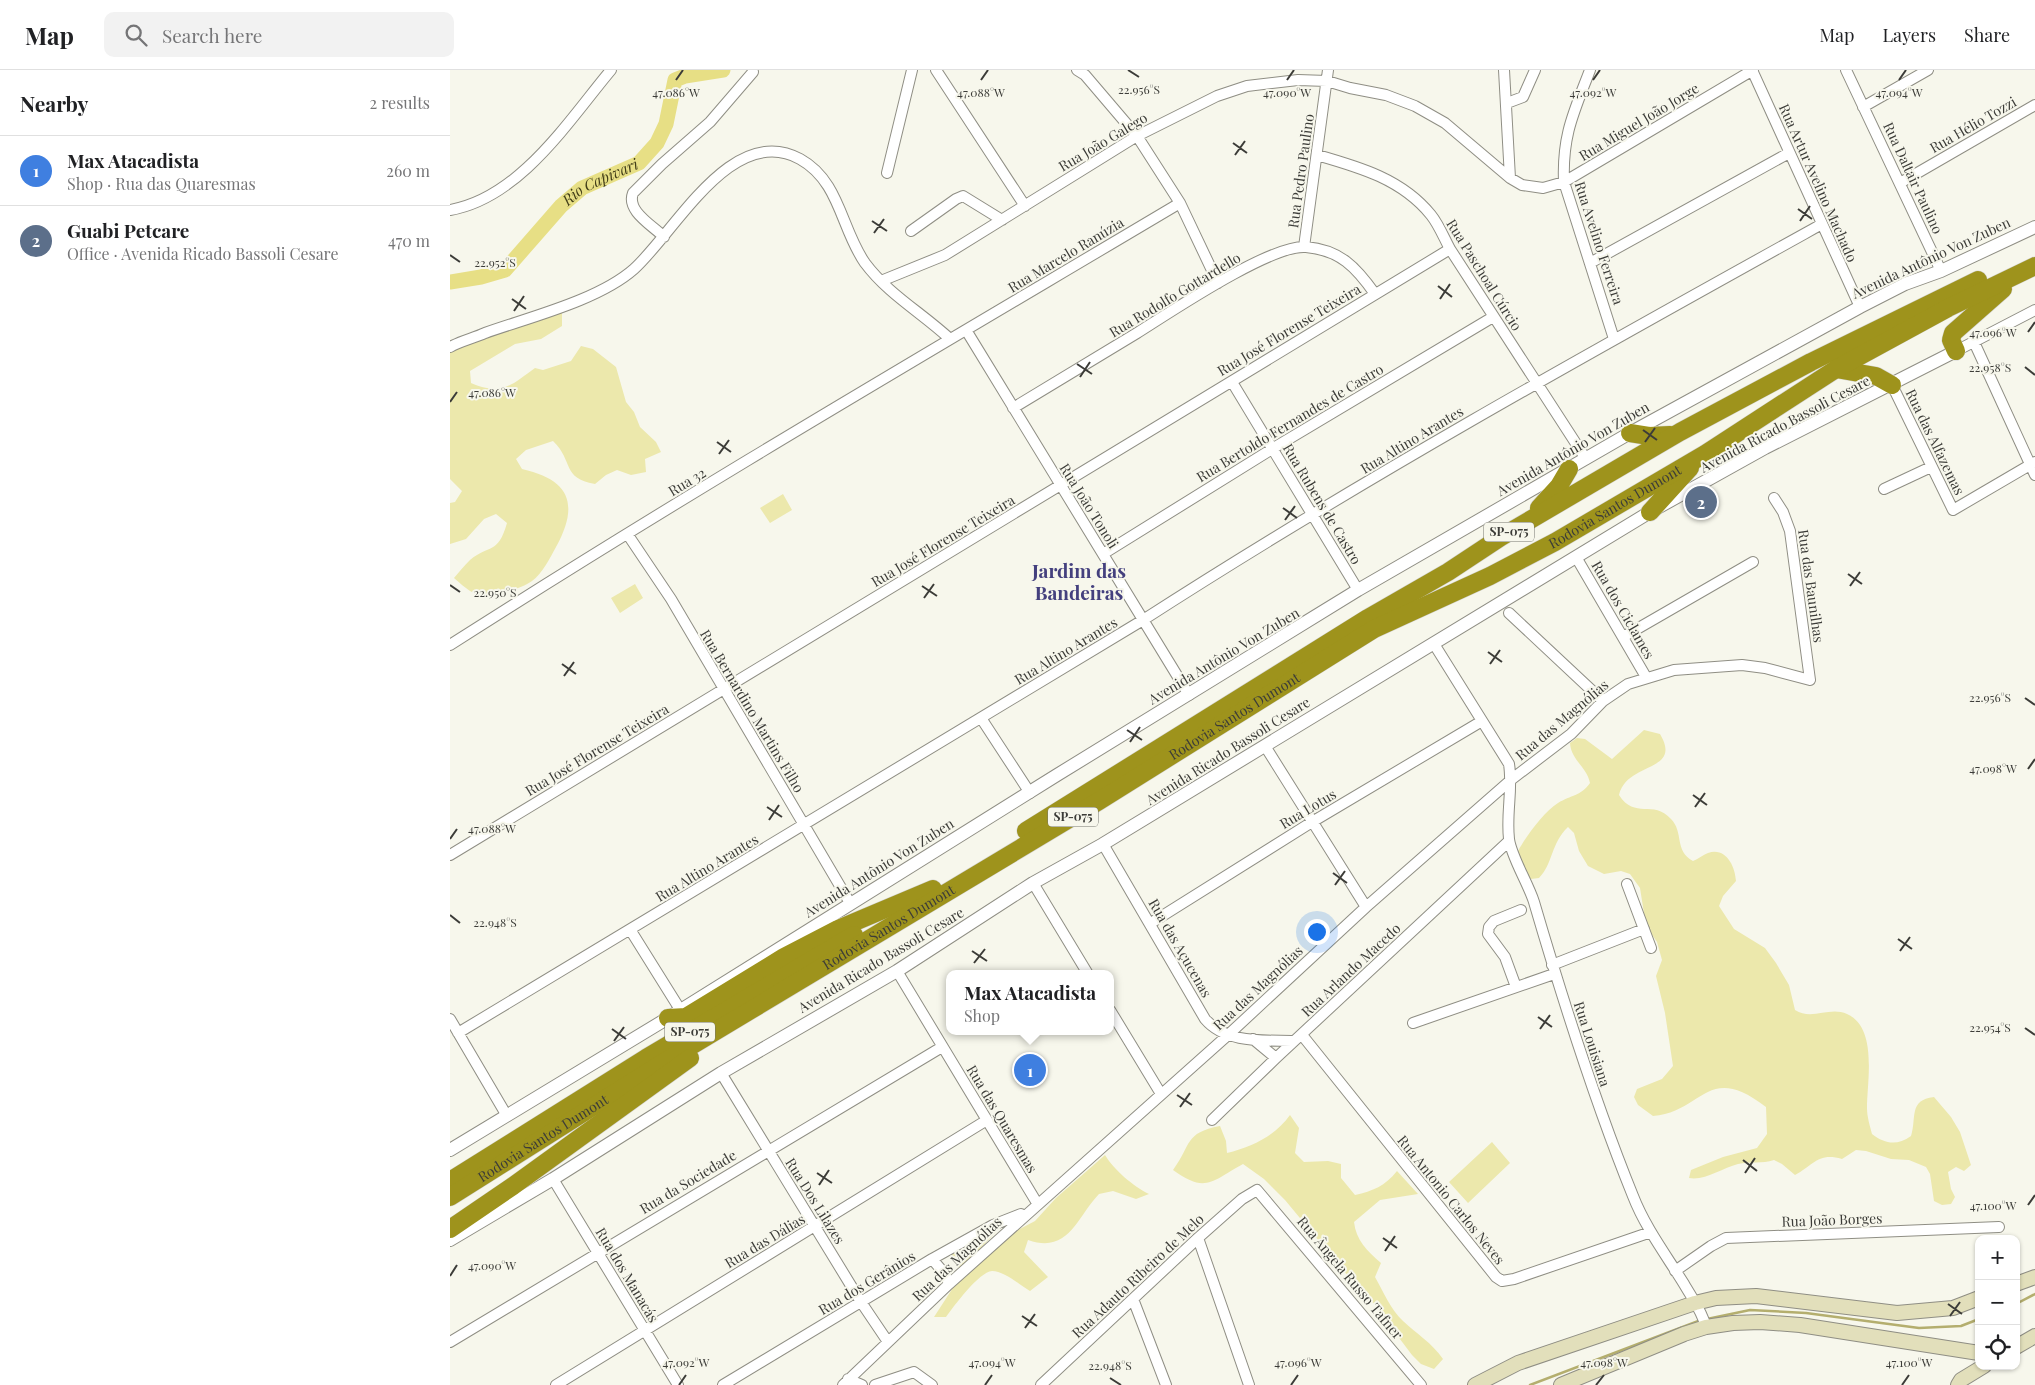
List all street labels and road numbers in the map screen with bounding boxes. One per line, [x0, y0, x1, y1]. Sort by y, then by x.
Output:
street label: Rua Miguel João Jorge [1575, 78, 1702, 165]
street label: Rua Hélio Tozzi [1926, 92, 2020, 157]
street label: Rua Artur Avelino Machado [1775, 101, 1862, 265]
street label: Rua João Galego [1055, 107, 1151, 176]
street label: Rua Pedro Paulino [1283, 112, 1318, 229]
street label: Rua Daltair Paulino [1879, 119, 1948, 237]
street label: Rua Avelino Ferreira [1571, 179, 1628, 307]
street label: Rua Marcelo Ranúzia [1004, 212, 1127, 297]
street label: Avenida Antônio Von Zuben [1847, 212, 2014, 303]
street label: Rua Paschoal Cúrcio [1442, 215, 1527, 334]
street label: Rua Rodolfo Gottardello [1106, 248, 1244, 341]
street label: Rua José Florense Teixeira [1213, 279, 1364, 380]
street label: Rua Bertoldo Fernandes de Castro [1193, 359, 1387, 486]
street label: Avenida Ricado Bassoli Cesare [1696, 371, 1873, 477]
street label: Rua das Alfazemas [1902, 386, 1969, 498]
street label: Avenida Antônio Von Zuben [1492, 397, 1653, 501]
street label: Rua Altino Arantes [1357, 401, 1467, 478]
street label: Rua Rubens de Castro [1279, 440, 1366, 568]
street label: Rua João Tonoli [1056, 460, 1123, 552]
street label: Rodovia Santos Dumont [1545, 460, 1685, 553]
street label: Rua 32 [664, 463, 709, 500]
street label: Rua José Florense Teixeira [867, 490, 1018, 591]
road number: SP-075 [1484, 522, 1534, 542]
street label: Rua das Baunilhas [1794, 528, 1829, 644]
street label: Rua dos Ciclames [1588, 557, 1659, 662]
street label: Avenida Antônio Von Zuben [1144, 603, 1303, 709]
street label: Rua Altino Arantes [1011, 612, 1121, 689]
street label: Rua Bernardino Martins Filho [696, 626, 809, 796]
street label: Rodovia Santos Dumont [1165, 667, 1304, 764]
street label: Rua das Magnólias [1511, 675, 1612, 764]
street label: Avenida Ricado Bassoli Cesare [1141, 692, 1313, 810]
street label: Rua José Florense Teixeira [521, 699, 672, 800]
street label: Rua Lotus [1276, 784, 1340, 833]
road number: SP-075 [1048, 808, 1098, 826]
street label: Avenida Antônio Von Zuben [799, 813, 958, 922]
street label: Rua Altino Arantes [652, 829, 762, 906]
street label: Rodovia Santos Dumont [819, 879, 959, 974]
street label: Rua das Açucenas [1144, 895, 1216, 1001]
street label: Avenida Ricado Bassoli Cesare [794, 902, 967, 1017]
street label: Rua Arlando Macedo [1297, 918, 1405, 1021]
street label: Rua das Magnólias [1209, 941, 1307, 1034]
street label: Rua Louisiana [1570, 999, 1615, 1089]
road number: SP-075 [665, 1022, 715, 1042]
street label: Rua das Quaresmas [963, 1061, 1042, 1176]
street label: Rodovia Santos Dumont [474, 1089, 612, 1186]
street label: Rua Antonio Carlos Neves [1393, 1131, 1509, 1268]
street label: Rua da Sociedade [636, 1145, 740, 1218]
street label: Rua Dos Lilazes [781, 1154, 850, 1247]
street label: Rua João Borges [1781, 1208, 1883, 1231]
street label: Rua das Dálias [721, 1209, 809, 1272]
street label: Rua Adauto Ribeiro de Melo [1068, 1209, 1208, 1342]
street label: Rua das Magnólias [908, 1212, 1006, 1305]
street label: Rua Ângela Russo Tafner [1293, 1212, 1408, 1344]
street label: Rua dos Manacás [592, 1224, 663, 1326]
street label: Rua dos Gerânios [815, 1246, 919, 1319]

